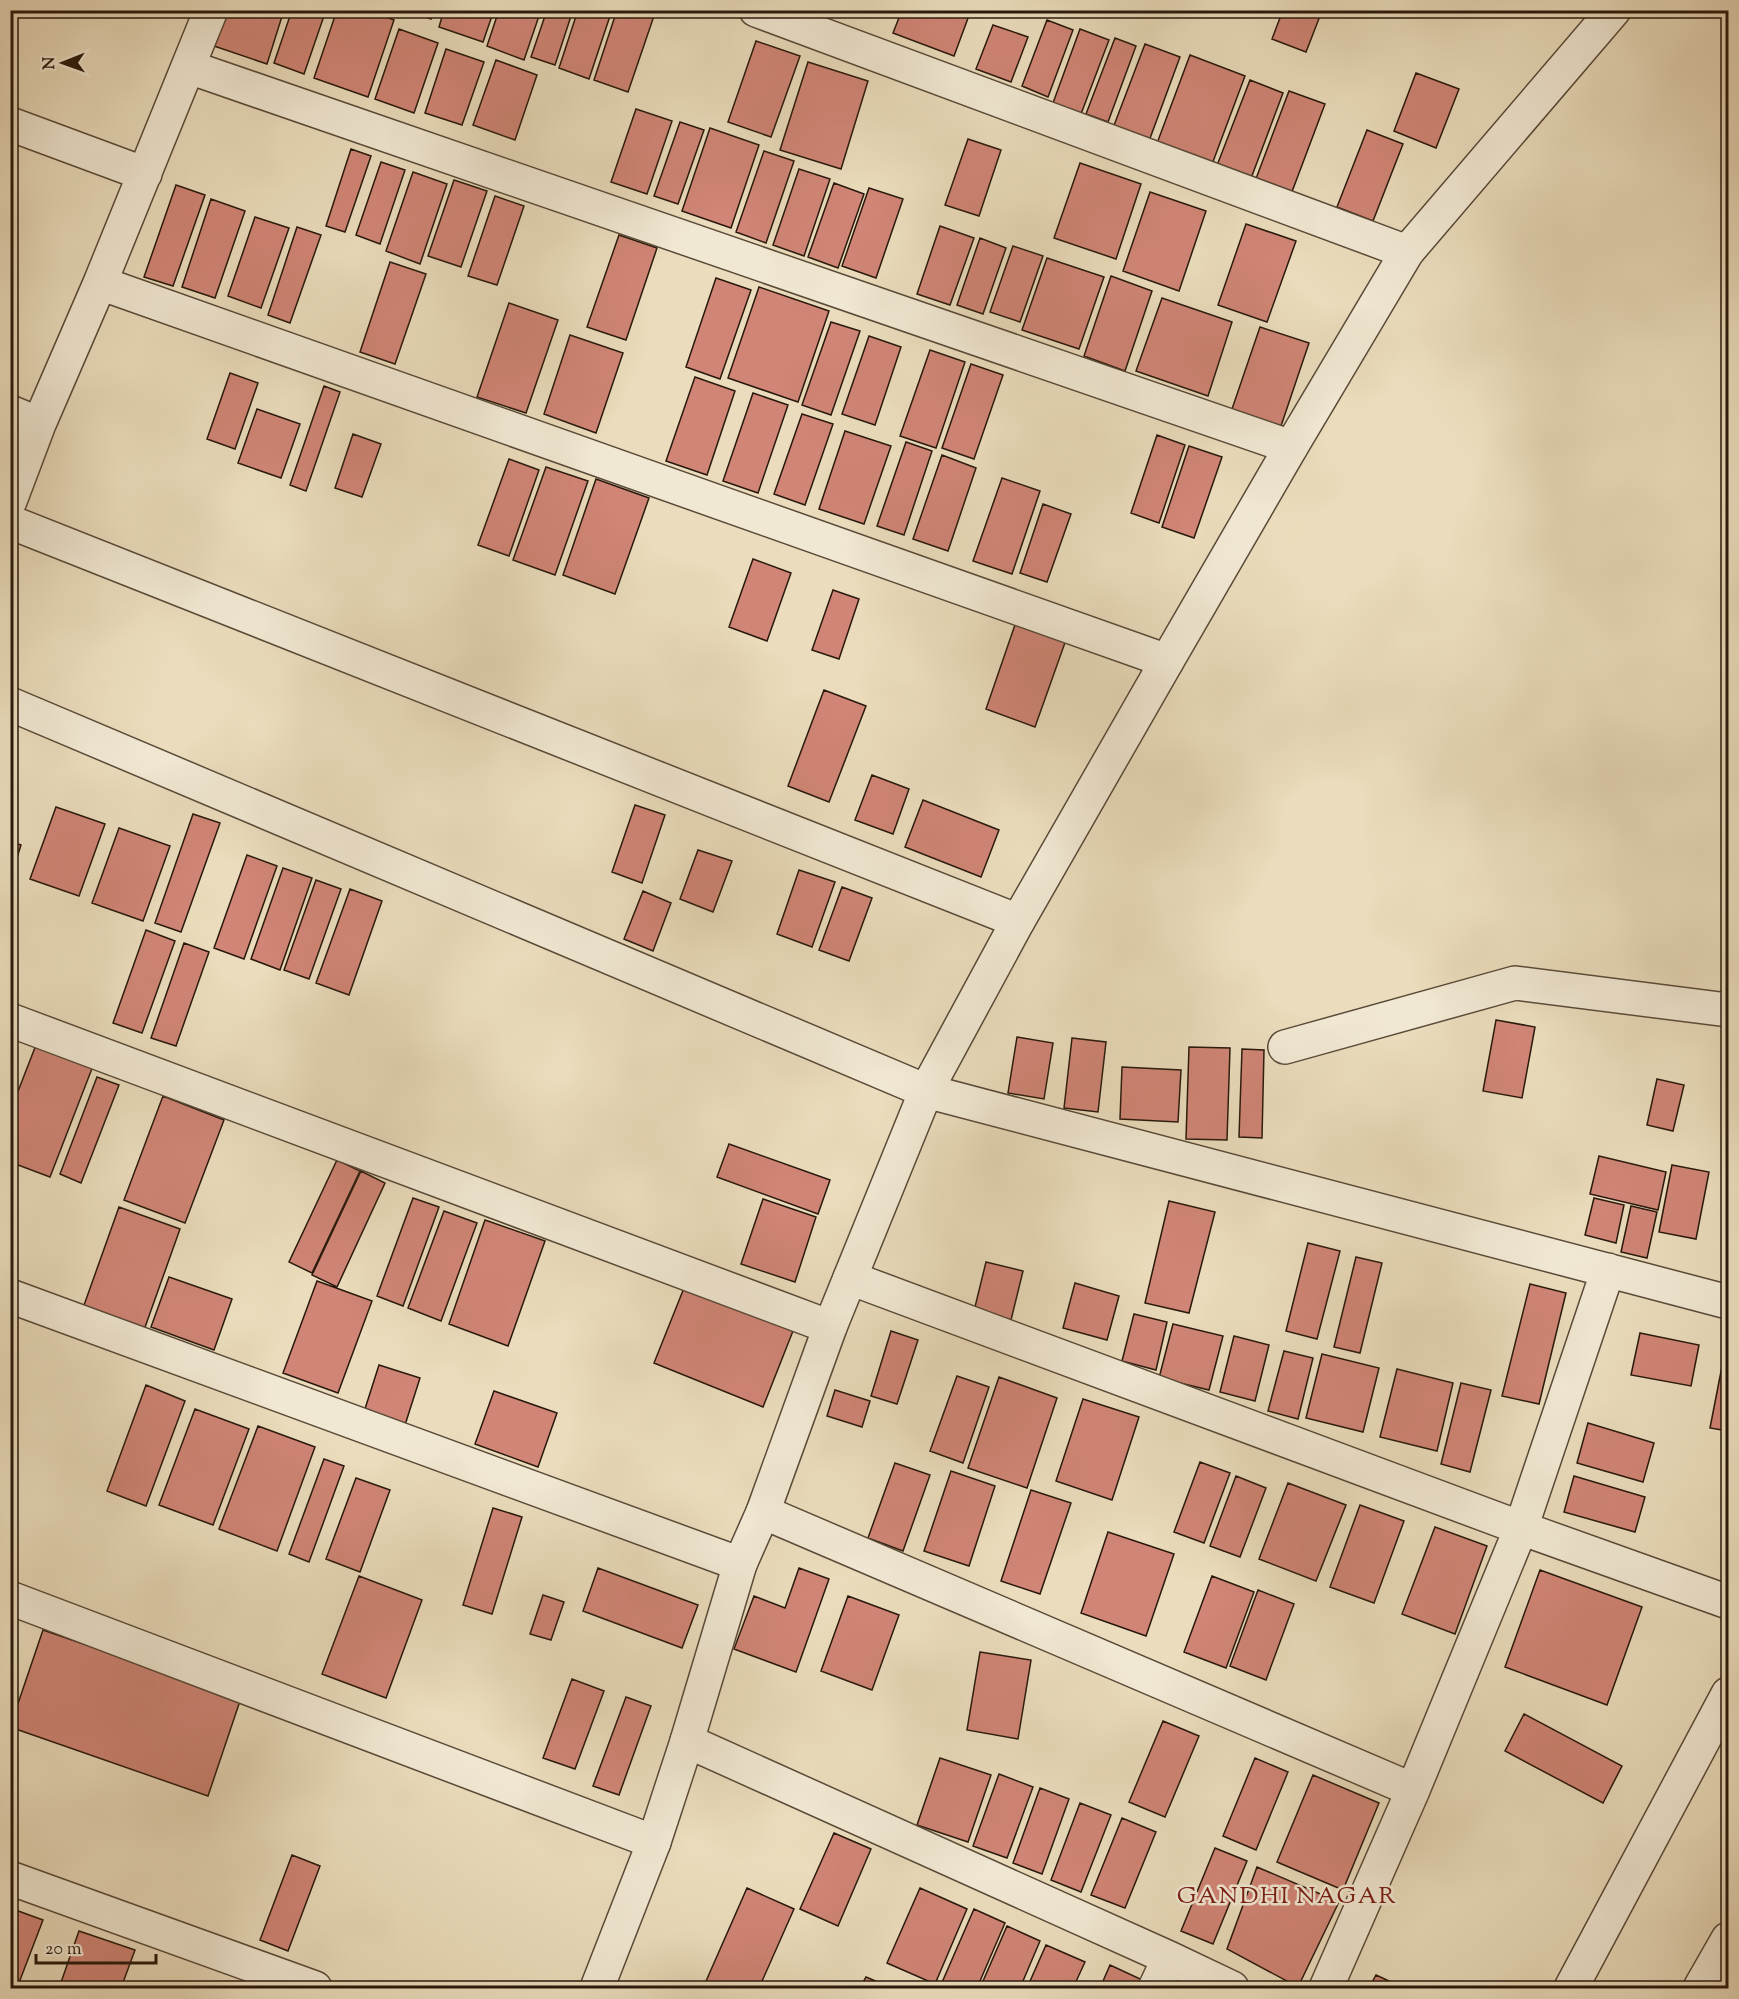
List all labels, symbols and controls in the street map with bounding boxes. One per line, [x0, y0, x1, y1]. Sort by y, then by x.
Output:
north arrow [33, 33, 93, 93]
text: N [39, 56, 62, 70]
district label: GANDHI NAGAR [1177, 1880, 1397, 1914]
scale bar [36, 1927, 156, 1965]
text: 20 m [45, 1937, 82, 1963]

